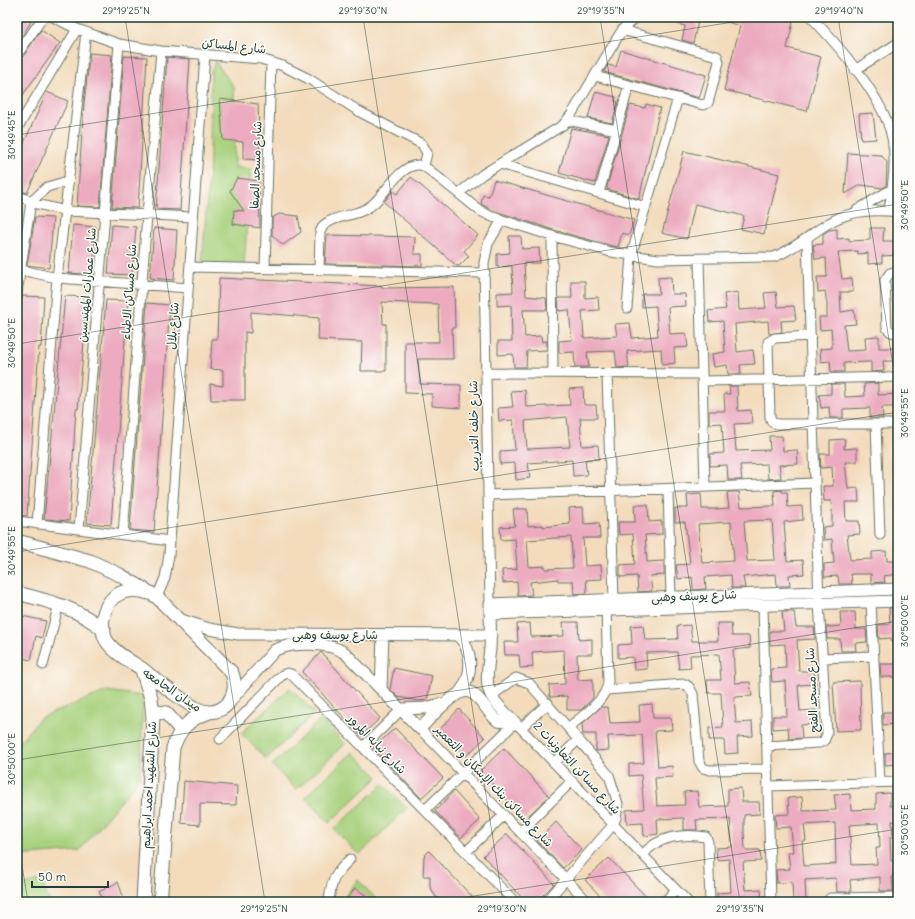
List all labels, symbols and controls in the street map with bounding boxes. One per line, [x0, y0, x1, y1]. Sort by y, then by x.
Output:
text: 29°19'25"N [102, 4, 150, 17]
text: 29°19'30"N [339, 4, 387, 17]
text: 29°19'35"N [577, 4, 625, 17]
text: 29°19'40"N [815, 4, 863, 17]
street label: شارع المساكن [201, 35, 267, 58]
text: 30°49'45"E [5, 110, 18, 160]
street label: شارع مسجد الصفا [246, 121, 267, 209]
text: 30°49'50"E [898, 180, 911, 230]
street label: شارع عمارات المهندسين [74, 227, 101, 343]
street label: شارع مساكن الاطباء [118, 243, 141, 341]
street label: شارع بلال [163, 302, 184, 350]
text: 30°49'50"E [5, 318, 18, 368]
street label: شارع خلف التدريب [465, 380, 484, 472]
text: 30°49'55"E [898, 388, 911, 438]
text: 30°49'55"E [5, 526, 18, 576]
street label: شارع يوسف وهبى [651, 587, 737, 606]
text: 30°50'00"E [898, 595, 911, 647]
street label: شارع يوسف وهبى [292, 627, 378, 644]
street label: شارع مسجد الفتح [802, 647, 823, 733]
street label: ميدان الجامعه [140, 665, 204, 715]
street label: شارع نيابه المرور [343, 710, 410, 778]
street label: شارع مساكن التعاونيات 2 [529, 718, 624, 818]
street label: شارع الشهيد احمد ابراهيم [138, 721, 161, 849]
street label: شارع مساكن بنك الإسكان و التعمير [430, 721, 557, 851]
text: 30°50'00"E [5, 733, 18, 785]
text: 30°50'05"E [898, 804, 911, 856]
scale bar [32, 863, 108, 889]
text: 50 m [38, 869, 67, 884]
text: 29°19'25"N [240, 902, 288, 915]
text: 29°19'30"N [478, 902, 526, 915]
text: 29°19'35"N [716, 902, 764, 915]

